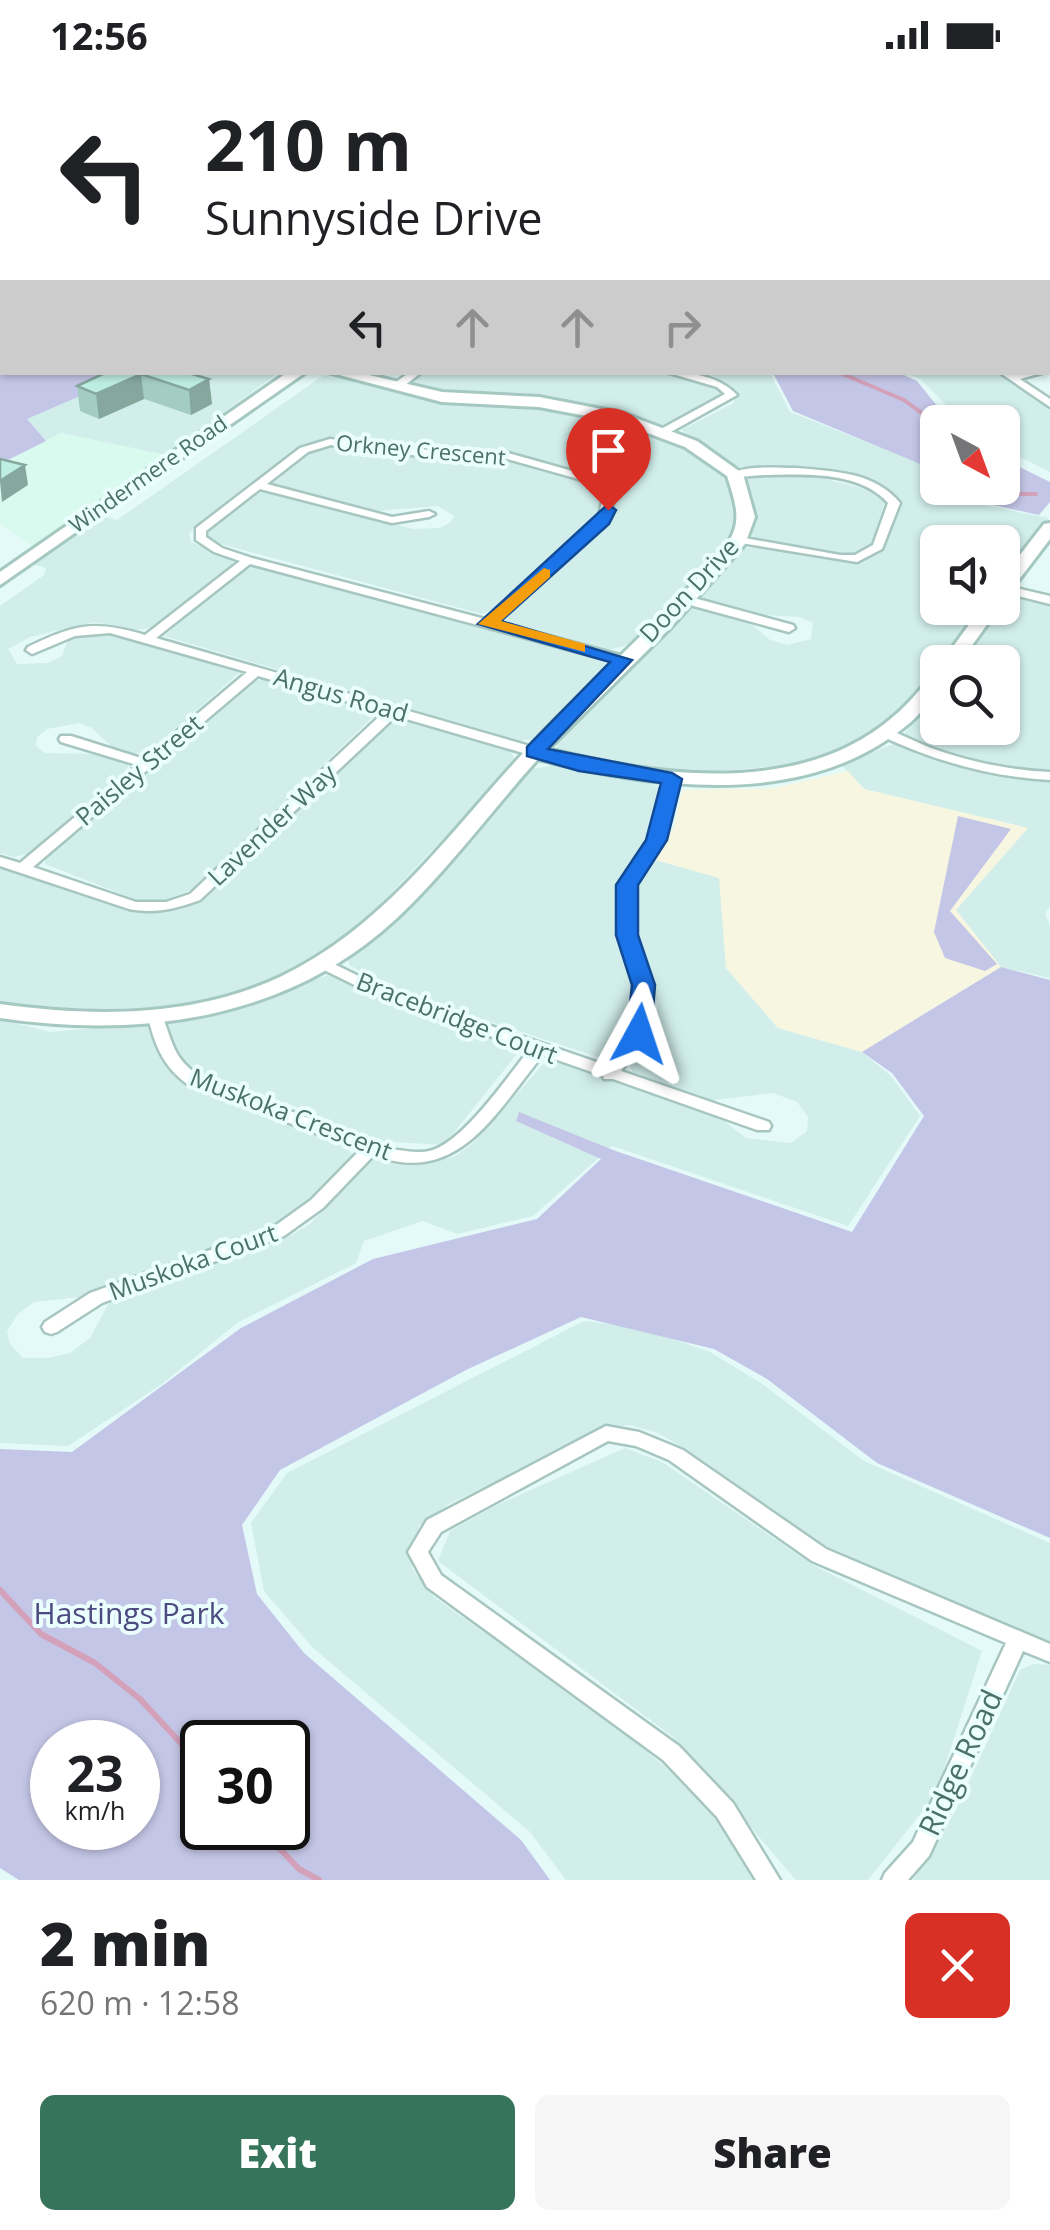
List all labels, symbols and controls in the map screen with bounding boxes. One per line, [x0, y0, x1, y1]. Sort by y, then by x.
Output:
text: 12:56 [50, 9, 148, 61]
text: 210 m [205, 96, 412, 192]
icon: left [40, 110, 170, 240]
text: Sunnyside Drive [205, 187, 542, 248]
icon: left [340, 300, 395, 355]
icon: ahead [445, 300, 500, 355]
icon: ahead [550, 300, 605, 355]
icon: right [655, 300, 710, 355]
north arrow [920, 405, 1020, 505]
map controls [920, 405, 1020, 745]
street label: Windermere Road [62, 407, 232, 539]
pin [566, 408, 651, 511]
icon: arrive [581, 423, 636, 478]
street label: Orkney Crescent [335, 427, 507, 471]
button: sound [920, 525, 1020, 625]
street label: Doon Drive [631, 530, 745, 649]
button: search [920, 645, 1020, 745]
street label: Angus Road [270, 659, 412, 729]
street label: Paisley Street [68, 706, 209, 833]
street label: Lavender Way [200, 755, 343, 893]
street label: Bracebridge Court [352, 963, 563, 1071]
position arrow [587, 982, 691, 1086]
street label: Muskoka Crescent [186, 1059, 397, 1167]
street label: Muskoka Court [104, 1215, 282, 1307]
park label: Hastings Park [34, 1592, 225, 1633]
street label: Ridge Road [908, 1683, 1011, 1842]
speed limit sign: 30 [180, 1720, 310, 1850]
text: 23 [66, 1739, 124, 1807]
text: km/h [65, 1793, 125, 1827]
text: 2 min [40, 1902, 210, 1984]
button: close [905, 1913, 1010, 2018]
text: 620 m · 12:58 [40, 1981, 239, 2024]
button: Exit [40, 2095, 515, 2210]
button: Share [535, 2095, 1010, 2210]

